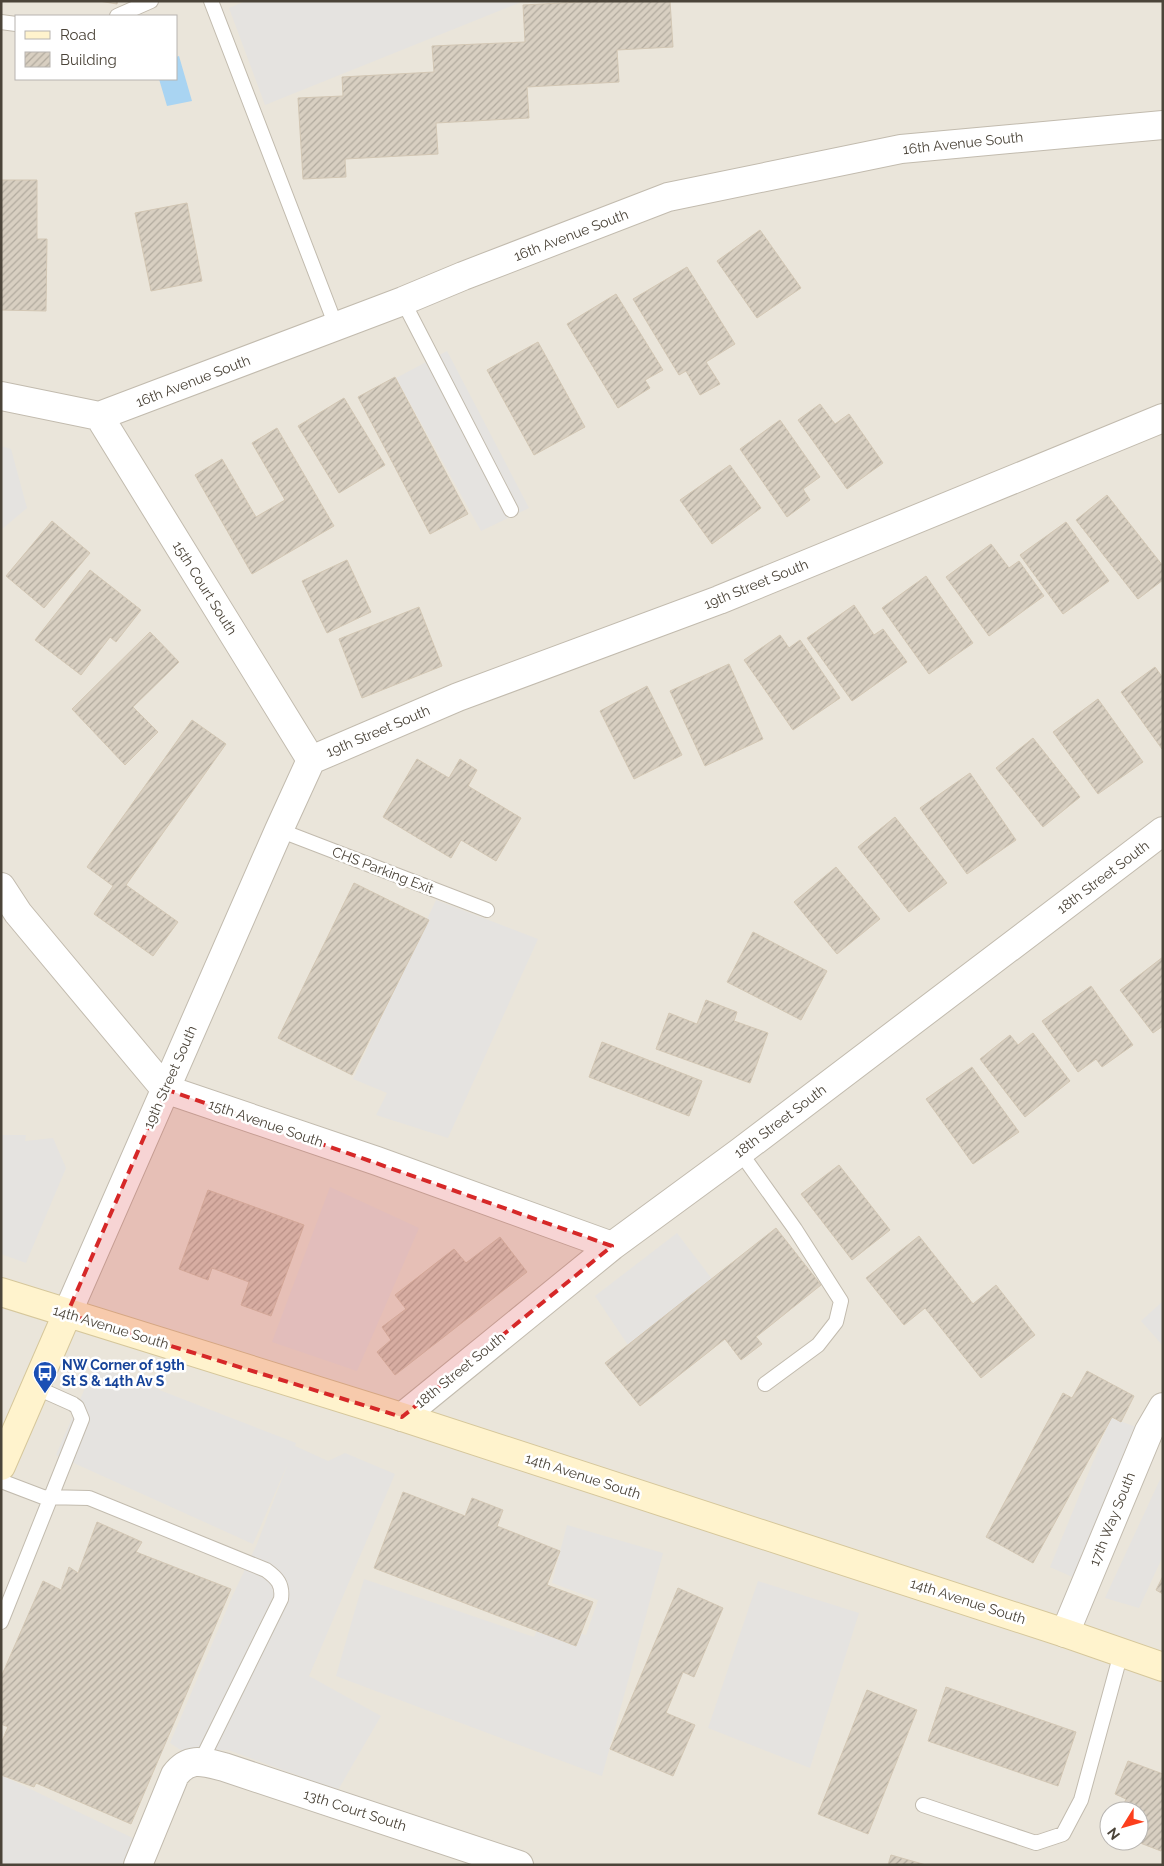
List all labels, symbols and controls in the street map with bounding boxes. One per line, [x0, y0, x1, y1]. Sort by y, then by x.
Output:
legend [15, 15, 178, 80]
text: Road [60, 26, 96, 44]
text: Building [60, 51, 117, 69]
street label: 16th Avenue South [902, 129, 1024, 157]
street label: 16th Avenue South [512, 206, 630, 264]
street label: 16th Avenue South [134, 352, 252, 410]
street label: 15th Court South [170, 538, 240, 638]
street label: 19th Street South [702, 556, 810, 612]
street label: 19th Street South [324, 702, 432, 760]
street label: 18th Street South [1054, 837, 1152, 917]
street label: CHS Parking Exit [330, 843, 436, 897]
street label: 19th Street South [140, 1023, 200, 1131]
street label: 18th Street South [731, 1081, 829, 1161]
street label: 15th Avenue South [207, 1096, 325, 1150]
street label: 14th Avenue South [51, 1302, 171, 1352]
street label: 18th Street South [412, 1329, 508, 1411]
place label: NW Corner of 19th St S & 14th Av S [62, 1357, 185, 1389]
bus stop icon: NW Corner of 19th St S & 14th Av S [32, 1360, 58, 1394]
street label: 14th Avenue South [523, 1450, 643, 1502]
street label: 17th Way South [1086, 1470, 1138, 1568]
street label: 14th Avenue South [908, 1575, 1028, 1627]
street label: 13th Court South [301, 1786, 409, 1834]
north arrow [1099, 1801, 1149, 1851]
text: N [1104, 1825, 1123, 1843]

